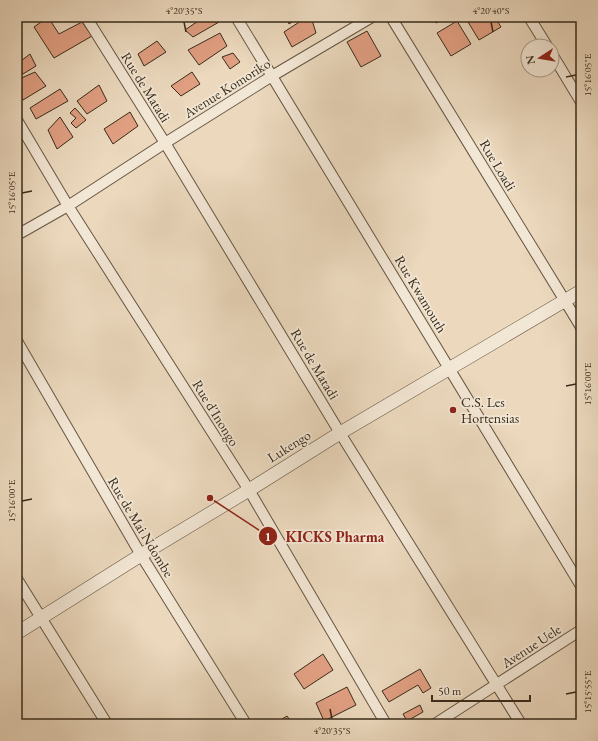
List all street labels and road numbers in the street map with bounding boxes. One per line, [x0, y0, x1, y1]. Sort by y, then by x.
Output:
street label: Rue de Matadi [117, 49, 175, 126]
street label: Avenue Komoriko [179, 54, 274, 122]
street label: Rue Loadi [476, 136, 521, 194]
street label: Rue Kwamouth [391, 252, 451, 336]
street label: Rue de Matadi [287, 325, 343, 403]
street label: Rue d'Inongo [188, 376, 244, 450]
street label: Lukengo [264, 426, 314, 466]
street label: Rue de Mai Ndombe [104, 474, 178, 581]
street label: Avenue Uele [497, 620, 565, 672]

